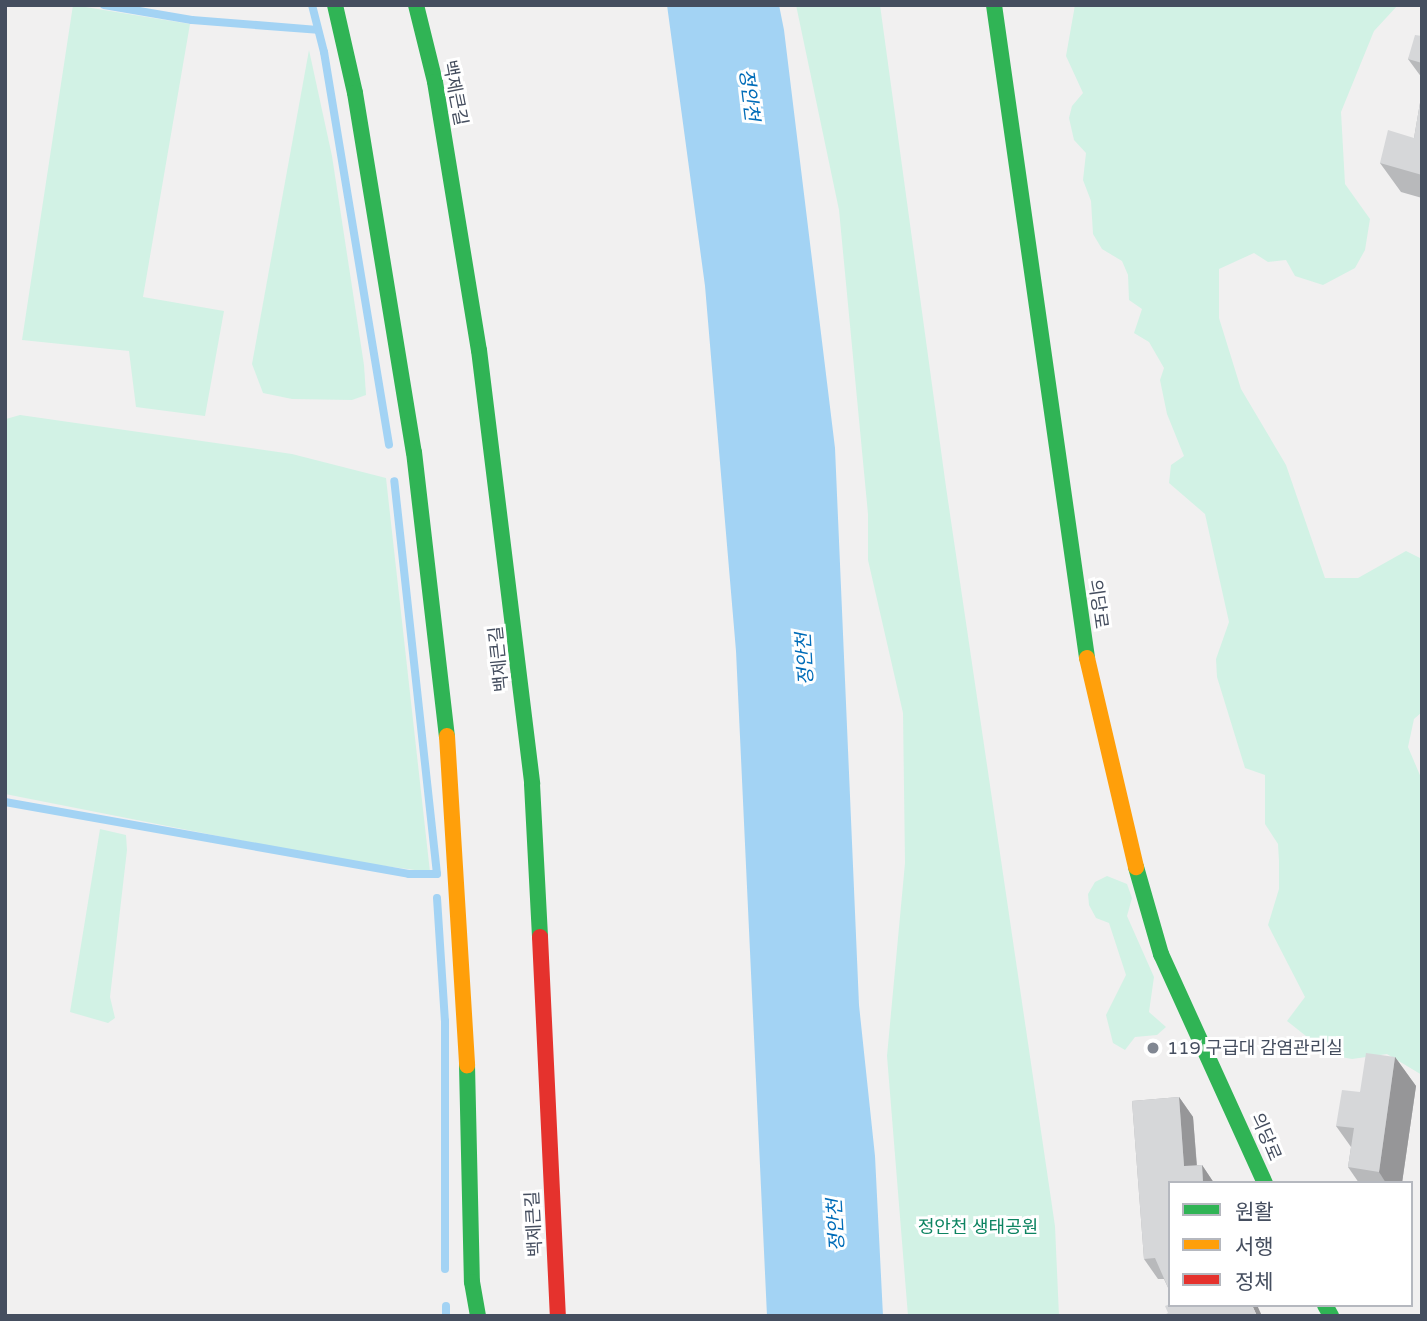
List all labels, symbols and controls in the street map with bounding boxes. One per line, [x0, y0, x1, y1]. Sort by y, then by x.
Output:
street label: 백제큰길 [438, 58, 472, 128]
water label: 정안천 [733, 68, 763, 122]
street label: 의당로 [1084, 578, 1112, 630]
street label: 백제큰길 [485, 625, 513, 693]
water label: 정안천 [793, 632, 819, 686]
place label: 119 구급대 감염관리실 [1167, 1037, 1343, 1059]
marker: 119 구급대 감염관리실 [1145, 1040, 1161, 1056]
street label: 의당로 [1246, 1110, 1286, 1164]
legend [1168, 1181, 1413, 1307]
street label: 백제큰길 [521, 1190, 547, 1258]
water label: 정안천 [824, 1198, 850, 1252]
text: 원활 [1235, 1200, 1274, 1225]
park label: 정안천 생태공원 [918, 1216, 1038, 1238]
text: 서행 [1235, 1235, 1274, 1260]
text: 정체 [1235, 1270, 1274, 1295]

